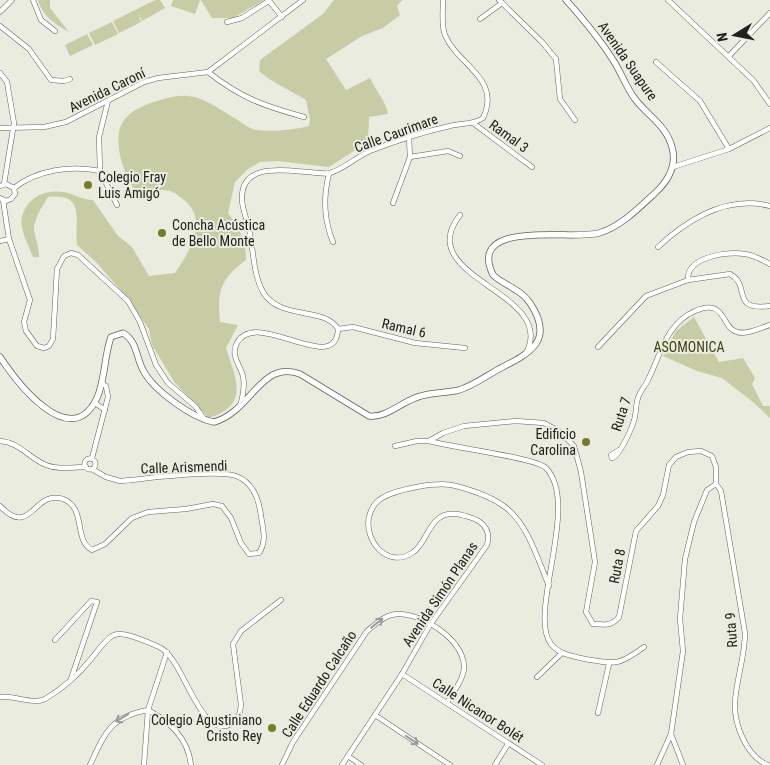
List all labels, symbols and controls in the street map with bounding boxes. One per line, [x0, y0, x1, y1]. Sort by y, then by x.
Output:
north arrow [710, 10, 760, 60]
street label: Avenida Suapure [595, 19, 661, 104]
text: N [714, 32, 731, 43]
street label: Avenida Caroní [66, 64, 148, 115]
street label: Calle Caurimare [352, 110, 440, 156]
street label: Ramal 3 [486, 116, 532, 156]
place label: Colegio Fray Luis Amigó [98, 169, 166, 201]
marker: Colegio Fray Luis Amigó [82, 179, 94, 191]
place label: Concha Acústica de Bello Monte [172, 217, 265, 249]
marker: Concha Acústica de Bello Monte [156, 227, 168, 239]
street label: Ramal 6 [380, 315, 428, 341]
park label: ASOMONICA [654, 339, 724, 355]
street label: Ruta 7 [608, 395, 634, 433]
place label: Edificio Carolina [530, 426, 576, 458]
marker: Edificio Carolina [580, 436, 592, 448]
street label: Calle Arismendi [140, 457, 228, 477]
street label: Avenida Simón Planas [399, 539, 481, 649]
street label: Ruta 8 [606, 547, 628, 585]
street label: Ruta 9 [722, 612, 740, 648]
one-way arrow [370, 618, 383, 629]
street label: Calle Eduardo Calcaño [278, 628, 360, 740]
street label: Calle Nicanor Bolét [429, 674, 527, 746]
place label: Colegio Agustiniano Cristo Rey [151, 712, 262, 744]
one-way arrow [116, 714, 130, 724]
marker: Colegio Agustiniano Cristo Rey [266, 722, 278, 734]
one-way arrow [405, 735, 419, 745]

